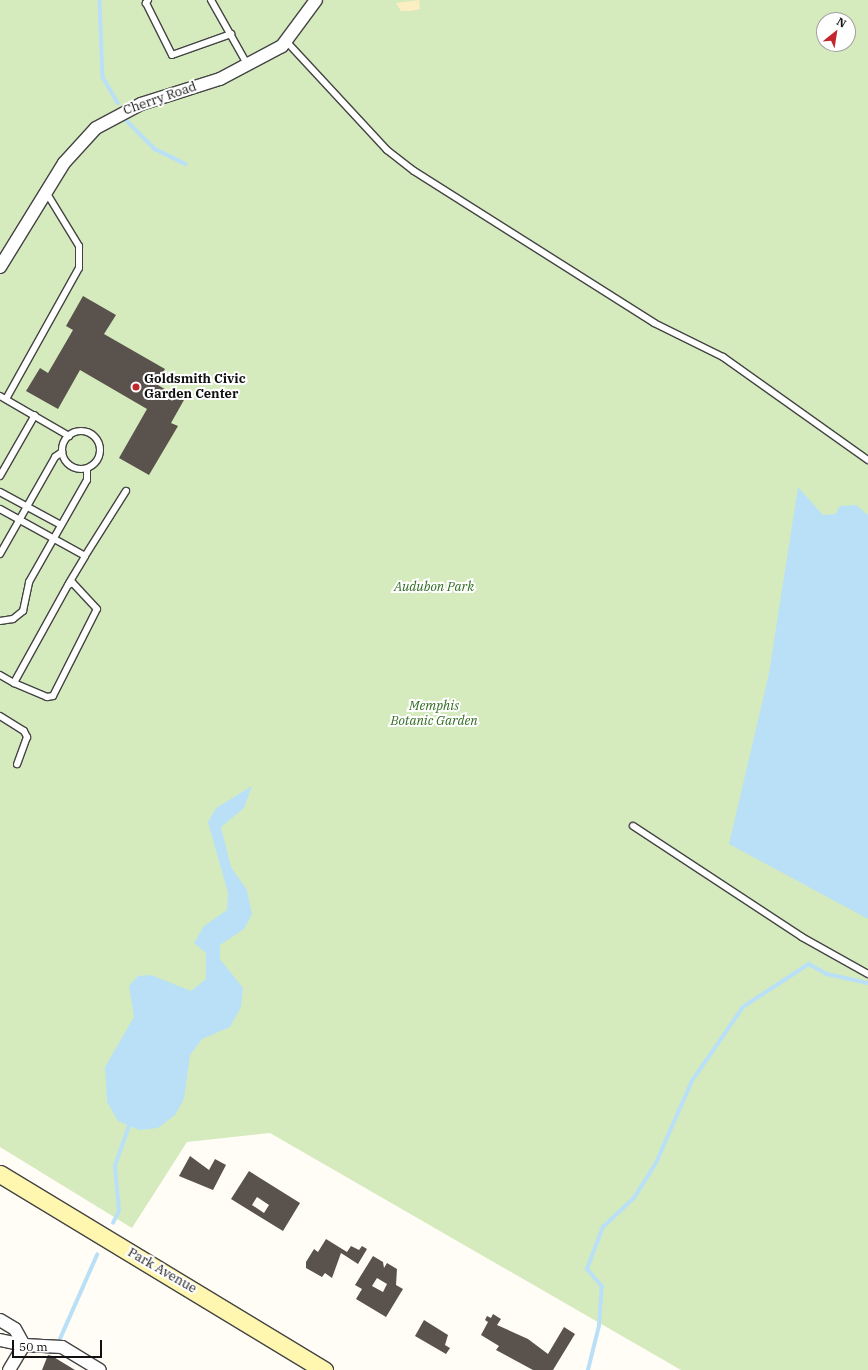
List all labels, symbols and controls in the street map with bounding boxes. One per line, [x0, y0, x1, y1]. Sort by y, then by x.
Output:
north arrow [816, 12, 856, 52]
text: N [834, 14, 849, 31]
street label: Cherry Road [121, 79, 199, 119]
place label: Goldsmith Civic Garden Center [144, 372, 246, 403]
marker: Goldsmith Civic Garden Center [131, 382, 141, 392]
park label: Audubon Park [394, 579, 474, 595]
park label: Memphis Botanic Garden [390, 699, 478, 730]
street label: Park Avenue [125, 1245, 199, 1297]
scale bar [14, 1332, 104, 1358]
text: 50 m [19, 1339, 48, 1354]

